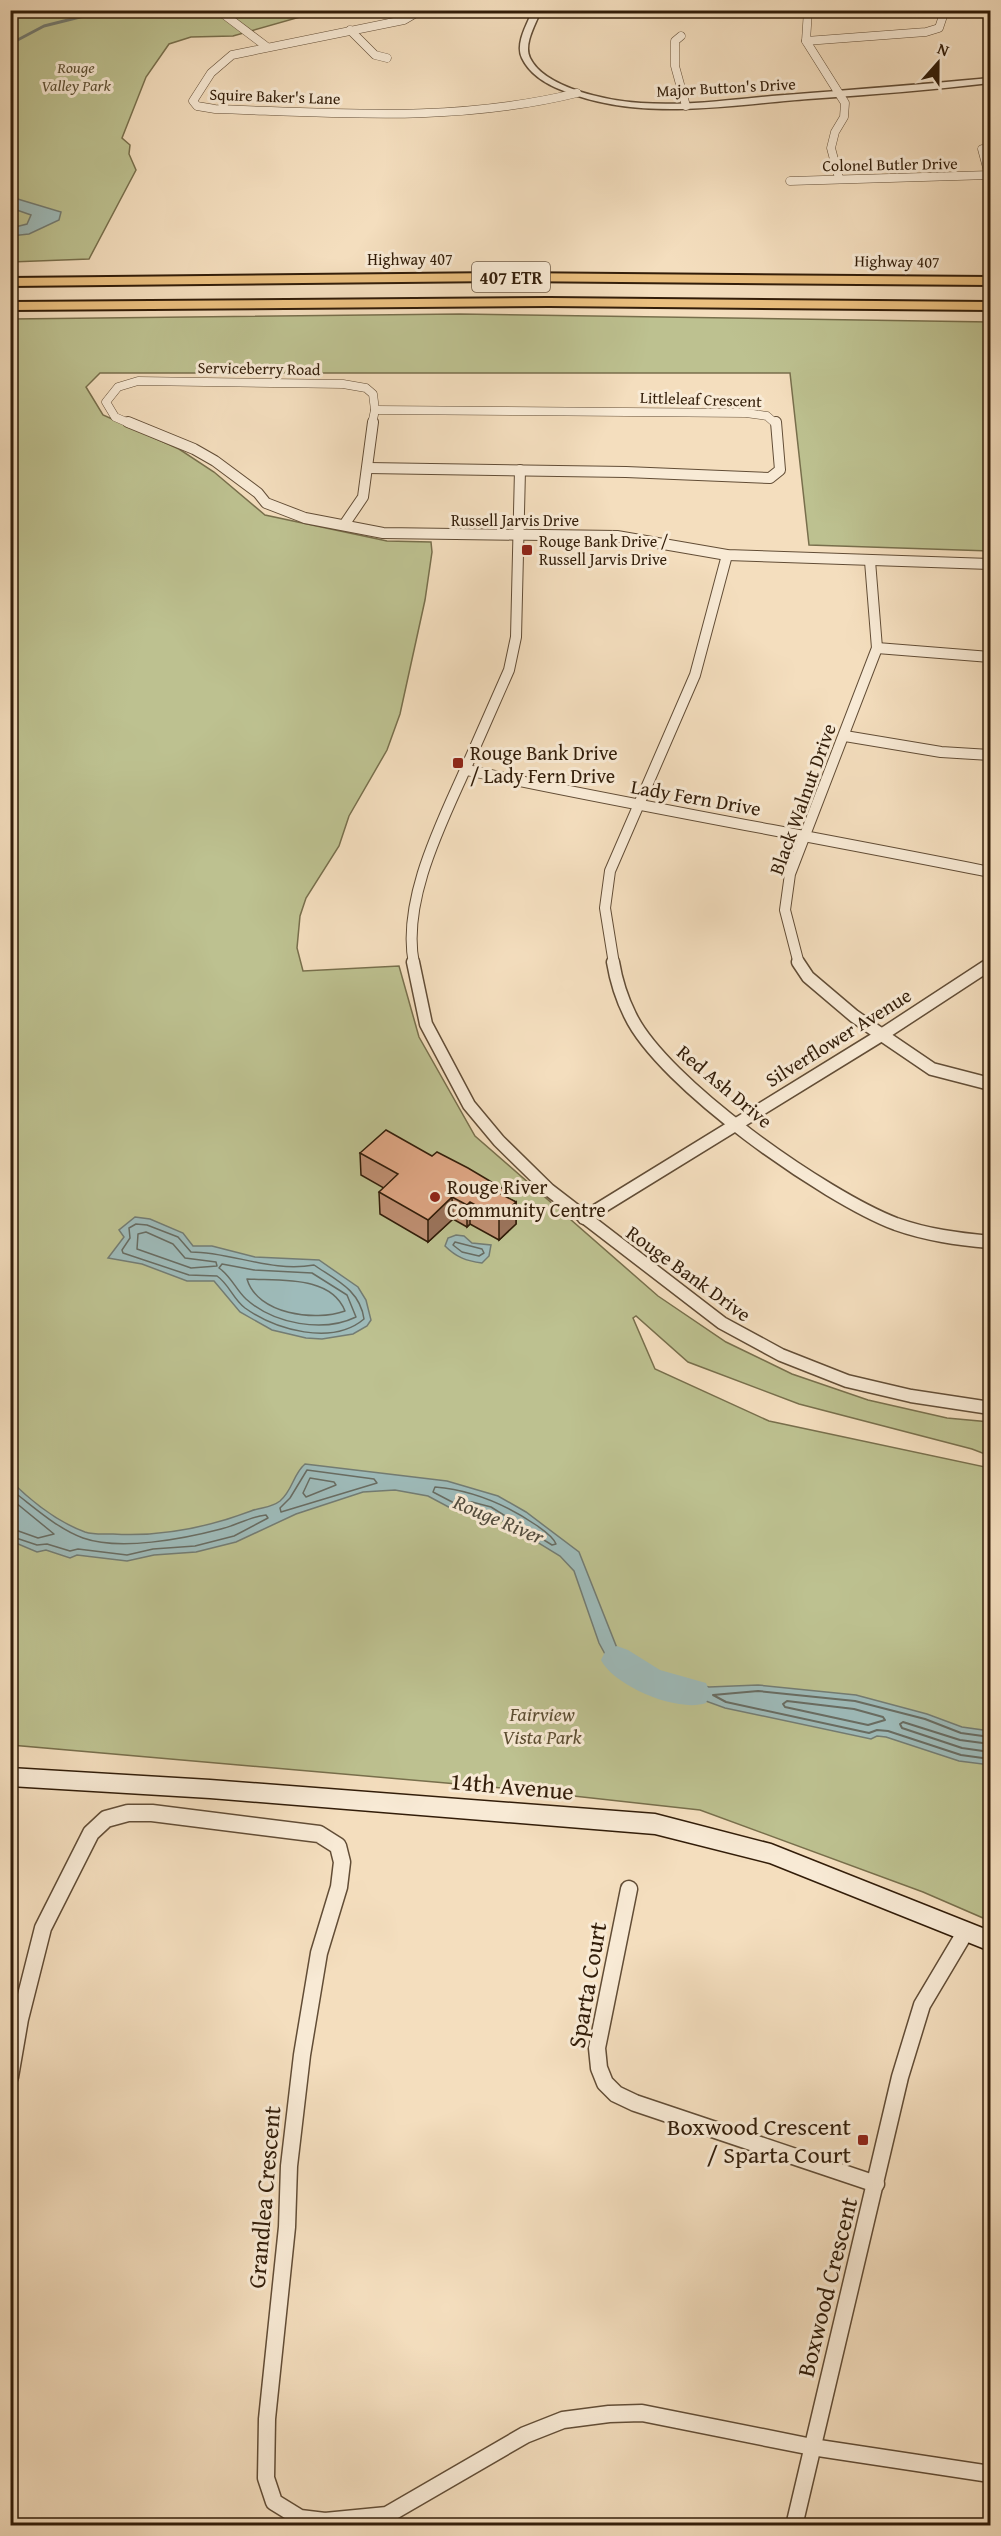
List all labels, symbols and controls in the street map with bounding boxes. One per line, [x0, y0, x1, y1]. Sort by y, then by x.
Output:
north arrow [908, 33, 968, 93]
text: N [934, 36, 953, 62]
park label: Rouge Valley Park [41, 55, 111, 97]
street label: Major Button's Drive [656, 71, 796, 103]
street label: Squire Baker's Lane [209, 82, 341, 110]
street label: Colonel Butler Drive [822, 151, 958, 177]
street label: Highway 407 [367, 247, 453, 271]
street label: Highway 407 [854, 248, 940, 274]
road number: 407 ETR [472, 262, 550, 292]
street label: Serviceberry Road [197, 355, 321, 381]
street label: Littleleaf Crescent [640, 385, 763, 413]
street label: Russell Jarvis Drive [451, 508, 579, 532]
place label: Rouge Bank Drive / Russell Jarvis Drive [539, 529, 669, 571]
marker: Rouge Bank Drive / Russell Jarvis Drive [520, 543, 534, 557]
street label: Black Walnut Drive [761, 719, 843, 879]
place label: Rouge Bank Drive / Lady Fern Drive [470, 738, 618, 790]
marker: Rouge Bank Drive / Lady Fern Drive [451, 756, 465, 770]
street label: Lady Fern Drive [629, 771, 763, 823]
street label: Silverflower Avenue [759, 980, 917, 1094]
street label: Red Ash Drive [671, 1037, 779, 1135]
place label: Rouge River Community Centre [447, 1172, 606, 1224]
marker: Rouge River Community Centre [428, 1190, 442, 1204]
street label: Rouge Bank Drive [621, 1218, 757, 1328]
water label: Rouge River [448, 1486, 550, 1552]
park label: Fairview Vista Park [502, 1699, 583, 1751]
street label: 14th Avenue [449, 1763, 575, 1809]
street label: Sparta Court [559, 1919, 615, 2051]
street label: Grandlea Crescent [239, 2104, 289, 2290]
place label: Boxwood Crescent / Sparta Court [667, 2109, 852, 2172]
marker: Boxwood Crescent / Sparta Court [856, 2133, 870, 2147]
street label: Boxwood Crescent [788, 2193, 866, 2381]

